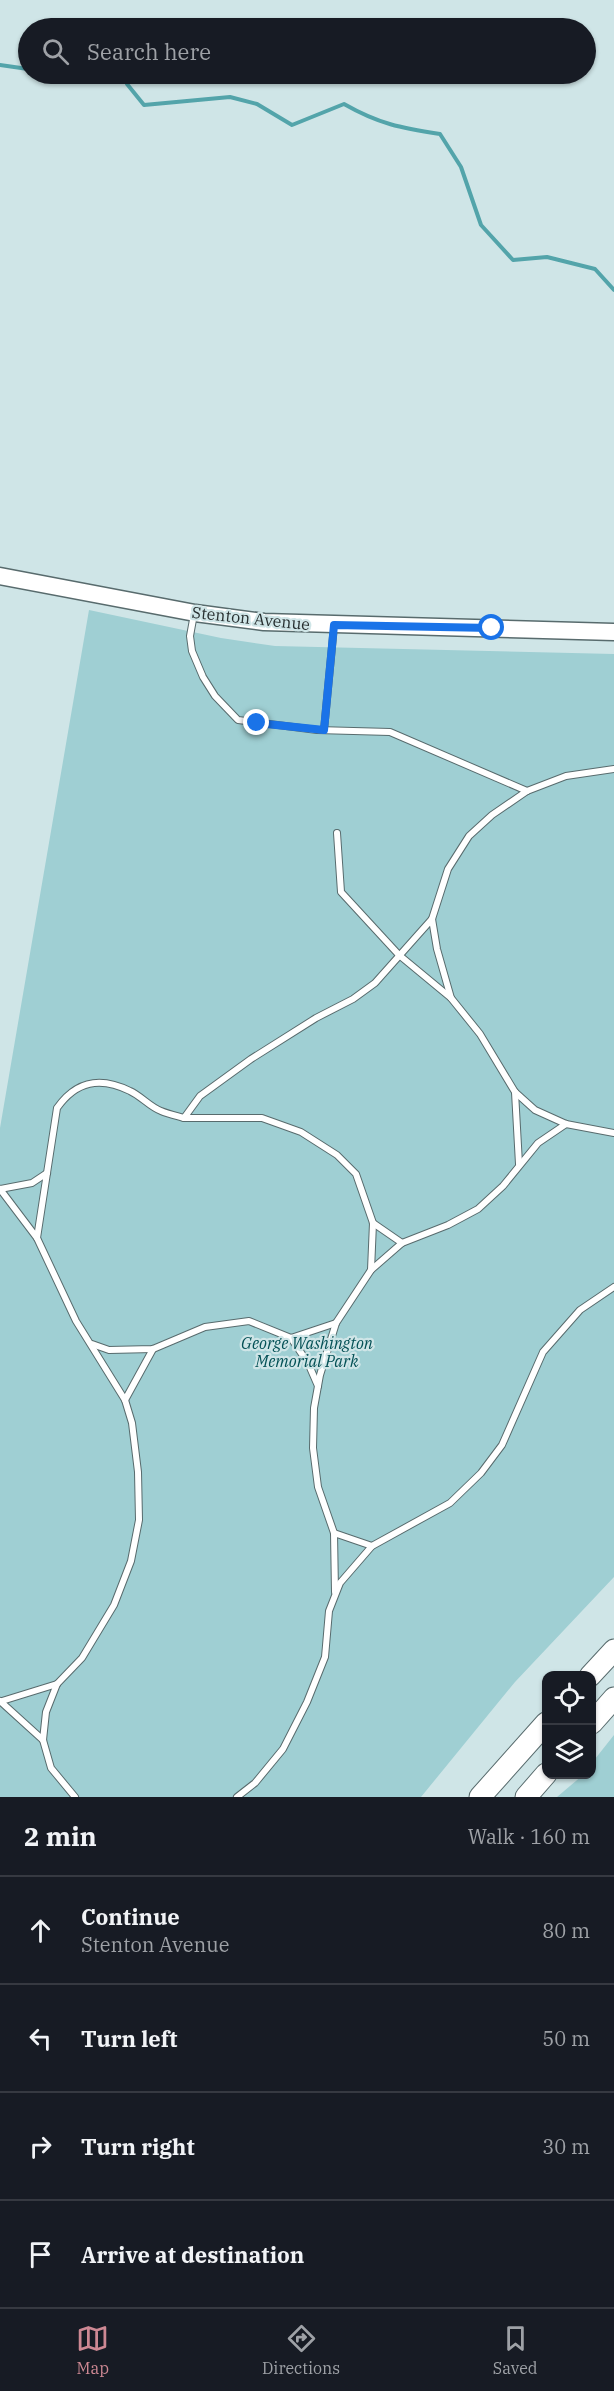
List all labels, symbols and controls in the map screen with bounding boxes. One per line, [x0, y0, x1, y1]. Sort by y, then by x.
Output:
search box [18, 18, 596, 84]
icon: search [39, 35, 72, 68]
text: Search here [87, 37, 211, 66]
street label: Stenton Avenue [191, 602, 311, 634]
route start [478, 614, 504, 640]
route end [243, 709, 269, 735]
park label: George Washington Memorial Park [241, 1333, 373, 1371]
map controls [542, 1671, 596, 1779]
button: locate [542, 1671, 596, 1725]
button: layers [542, 1725, 596, 1779]
text: 2 min [24, 1819, 97, 1853]
text: Walk · 160 m [468, 1823, 590, 1850]
text: Continue [81, 1902, 180, 1931]
icon: ahead [24, 1914, 57, 1947]
text: 80 m [542, 1917, 590, 1944]
text: Stenton Avenue [81, 1931, 229, 1958]
icon: left [24, 2022, 57, 2055]
text: Turn left [81, 2024, 177, 2053]
text: 50 m [542, 2025, 590, 2052]
icon: right [24, 2130, 57, 2163]
text: Turn right [81, 2132, 195, 2161]
text: 30 m [542, 2133, 590, 2160]
icon: arrive [24, 2238, 57, 2271]
text: Arrive at destination [81, 2240, 304, 2269]
tab: Map [76, 2322, 109, 2378]
tab: Directions [262, 2322, 340, 2378]
tab: Saved [493, 2322, 538, 2378]

